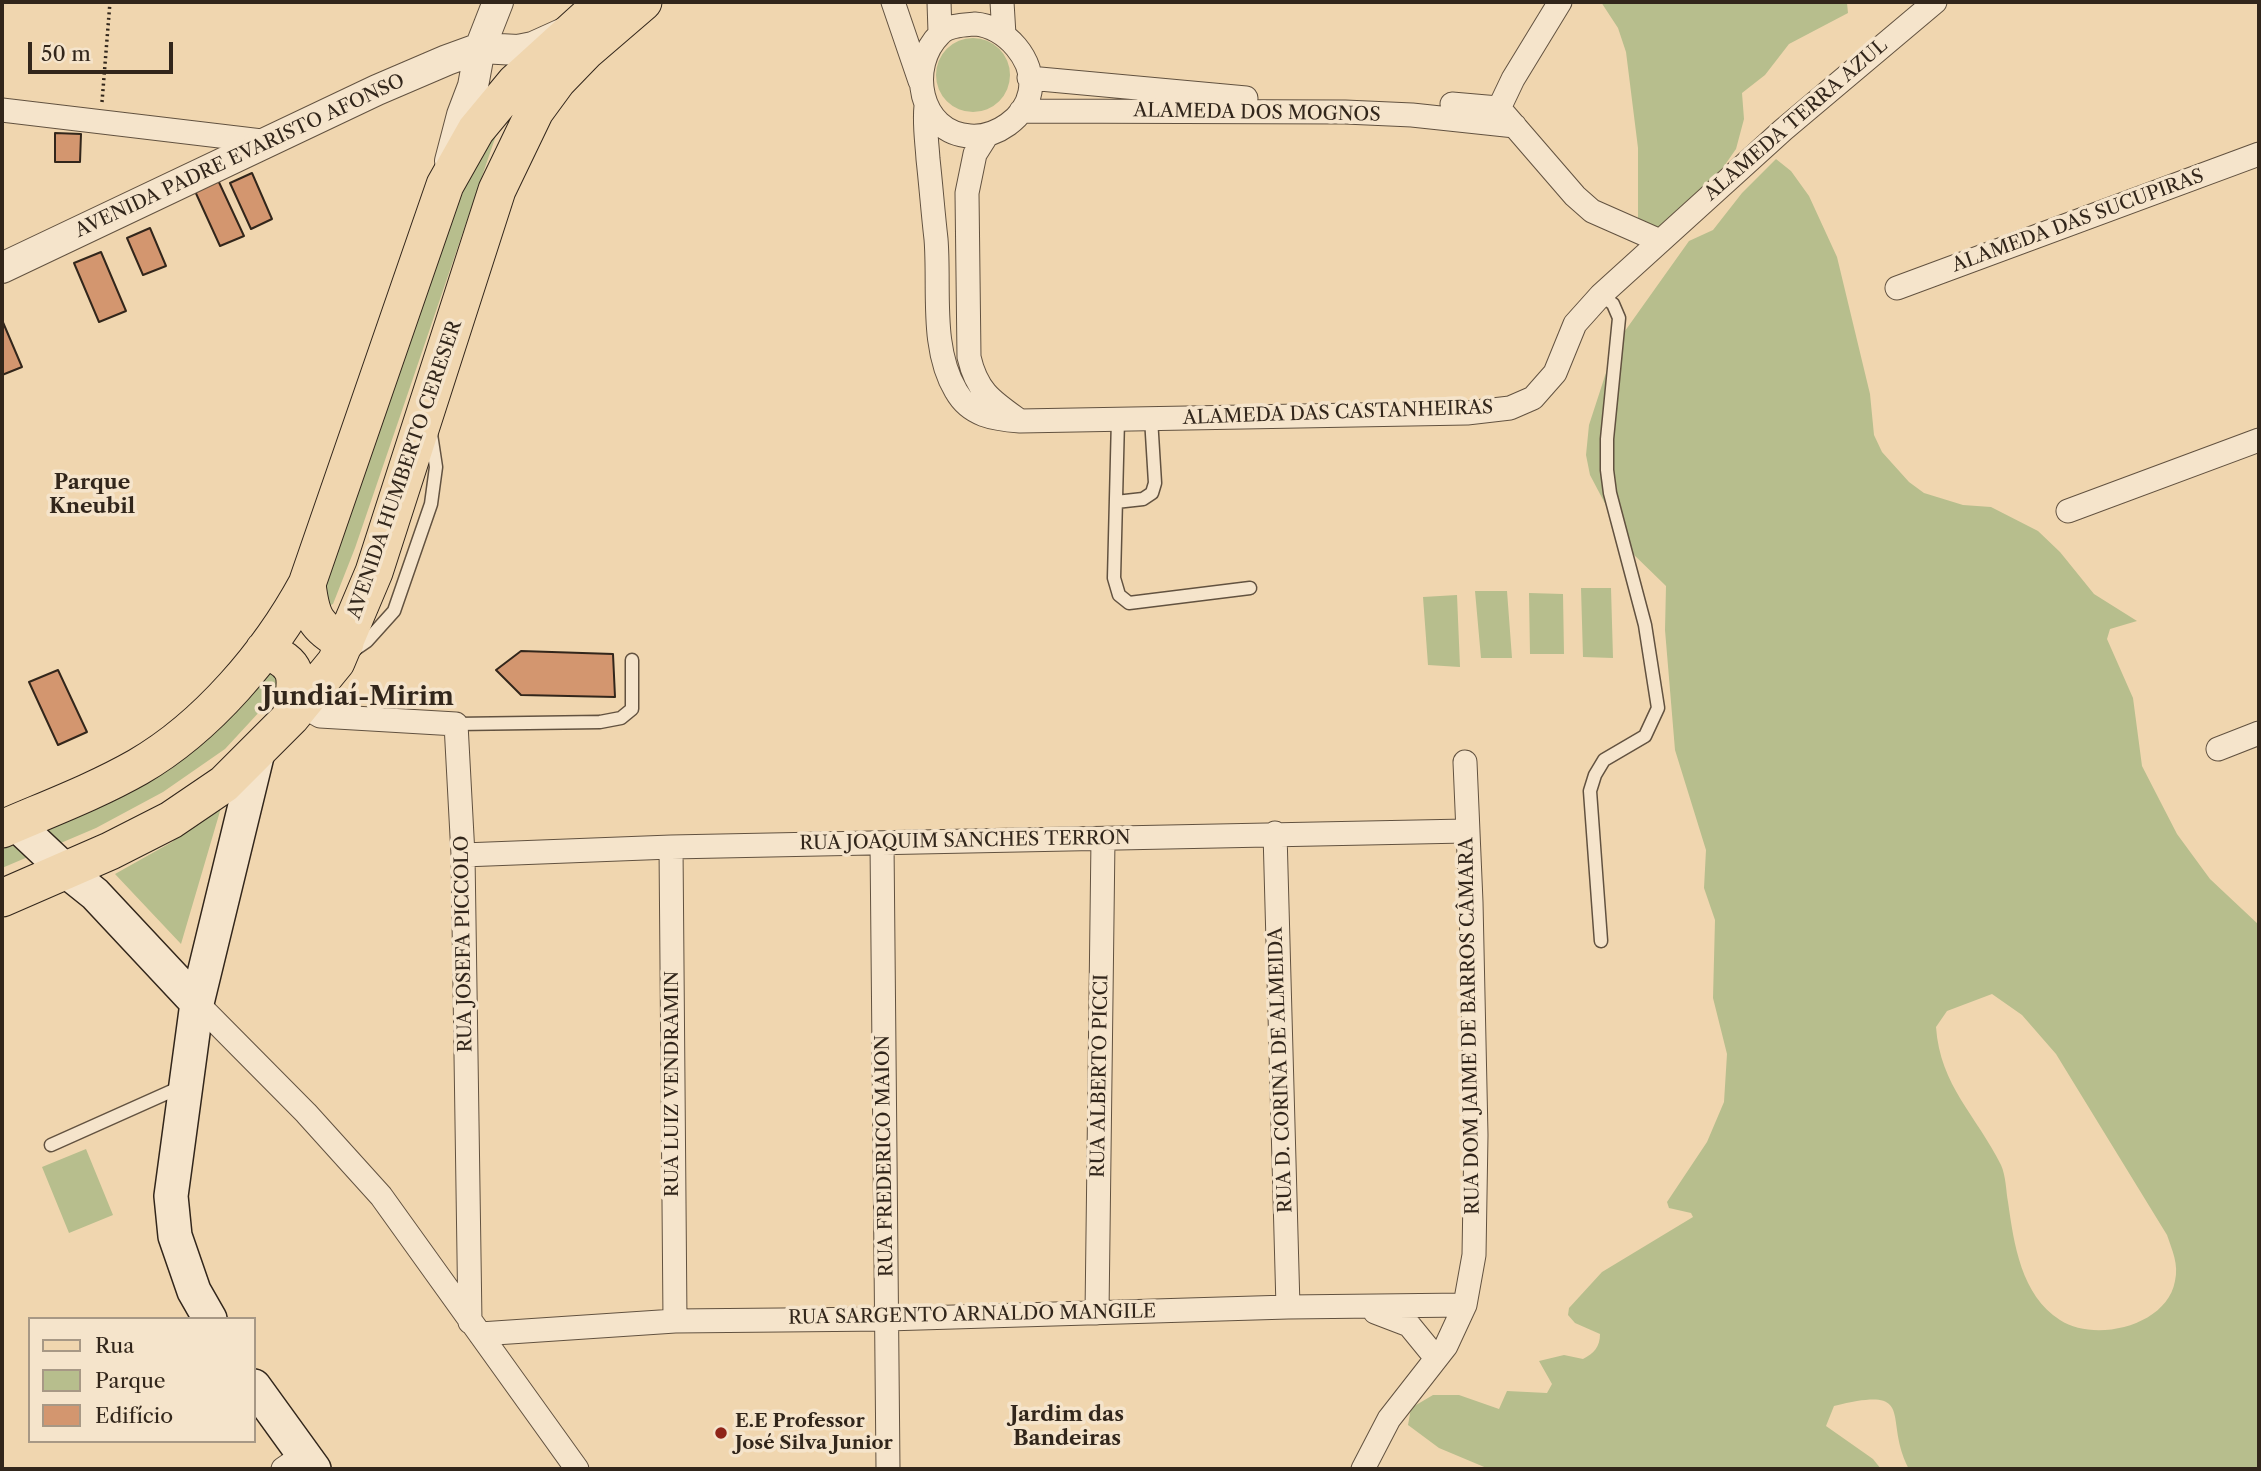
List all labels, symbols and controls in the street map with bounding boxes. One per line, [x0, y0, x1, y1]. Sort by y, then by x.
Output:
scale bar [32, 28, 177, 72]
street label: ALAMEDA TERRA AZUL [1700, 34, 1892, 206]
text: 50 m [41, 41, 91, 66]
street label: AVENIDA PADRE EVARISTO AFONSO [72, 69, 408, 243]
street label: ALAMEDA DOS MOGNOS [1133, 99, 1381, 127]
street label: ALAMEDA DAS SUCUPIRAS [1949, 165, 2207, 277]
street label: AVENIDA HUMBERTO CERESER [343, 318, 467, 622]
street label: ALAMEDA DAS CASTANHEIRAS [1182, 396, 1494, 430]
district label: Parque Kneubil [49, 470, 135, 520]
district label: Jundiaí-Mirim [262, 681, 454, 713]
street label: RUA JOAQUIM SANCHES TERRON [799, 827, 1131, 855]
street label: RUA JOSEFA PICCOLO [451, 835, 477, 1053]
street label: RUA DOM JAIME DE BARROS CÂMARA [1455, 837, 1485, 1215]
street label: RUA D. CORINA DE ALMEIDA [1265, 927, 1297, 1213]
street label: RUA LUIZ VENDRAMIN [662, 971, 684, 1197]
street label: RUA ALBERTO PICCI [1087, 974, 1113, 1178]
street label: RUA FREDERICO MAION [871, 1035, 899, 1277]
street label: RUA SARGENTO ARNALDO MANGILE [788, 1300, 1156, 1330]
legend [28, 1317, 256, 1443]
text: Rua [95, 1333, 134, 1358]
text: Parque [95, 1368, 166, 1393]
district label: Jardim das Bandeiras [1010, 1402, 1124, 1452]
text: Edifício [95, 1403, 173, 1428]
place label: E.E Professor José Silva Junior [735, 1411, 893, 1455]
marker: E.E Professor José Silva Junior [713, 1425, 729, 1441]

